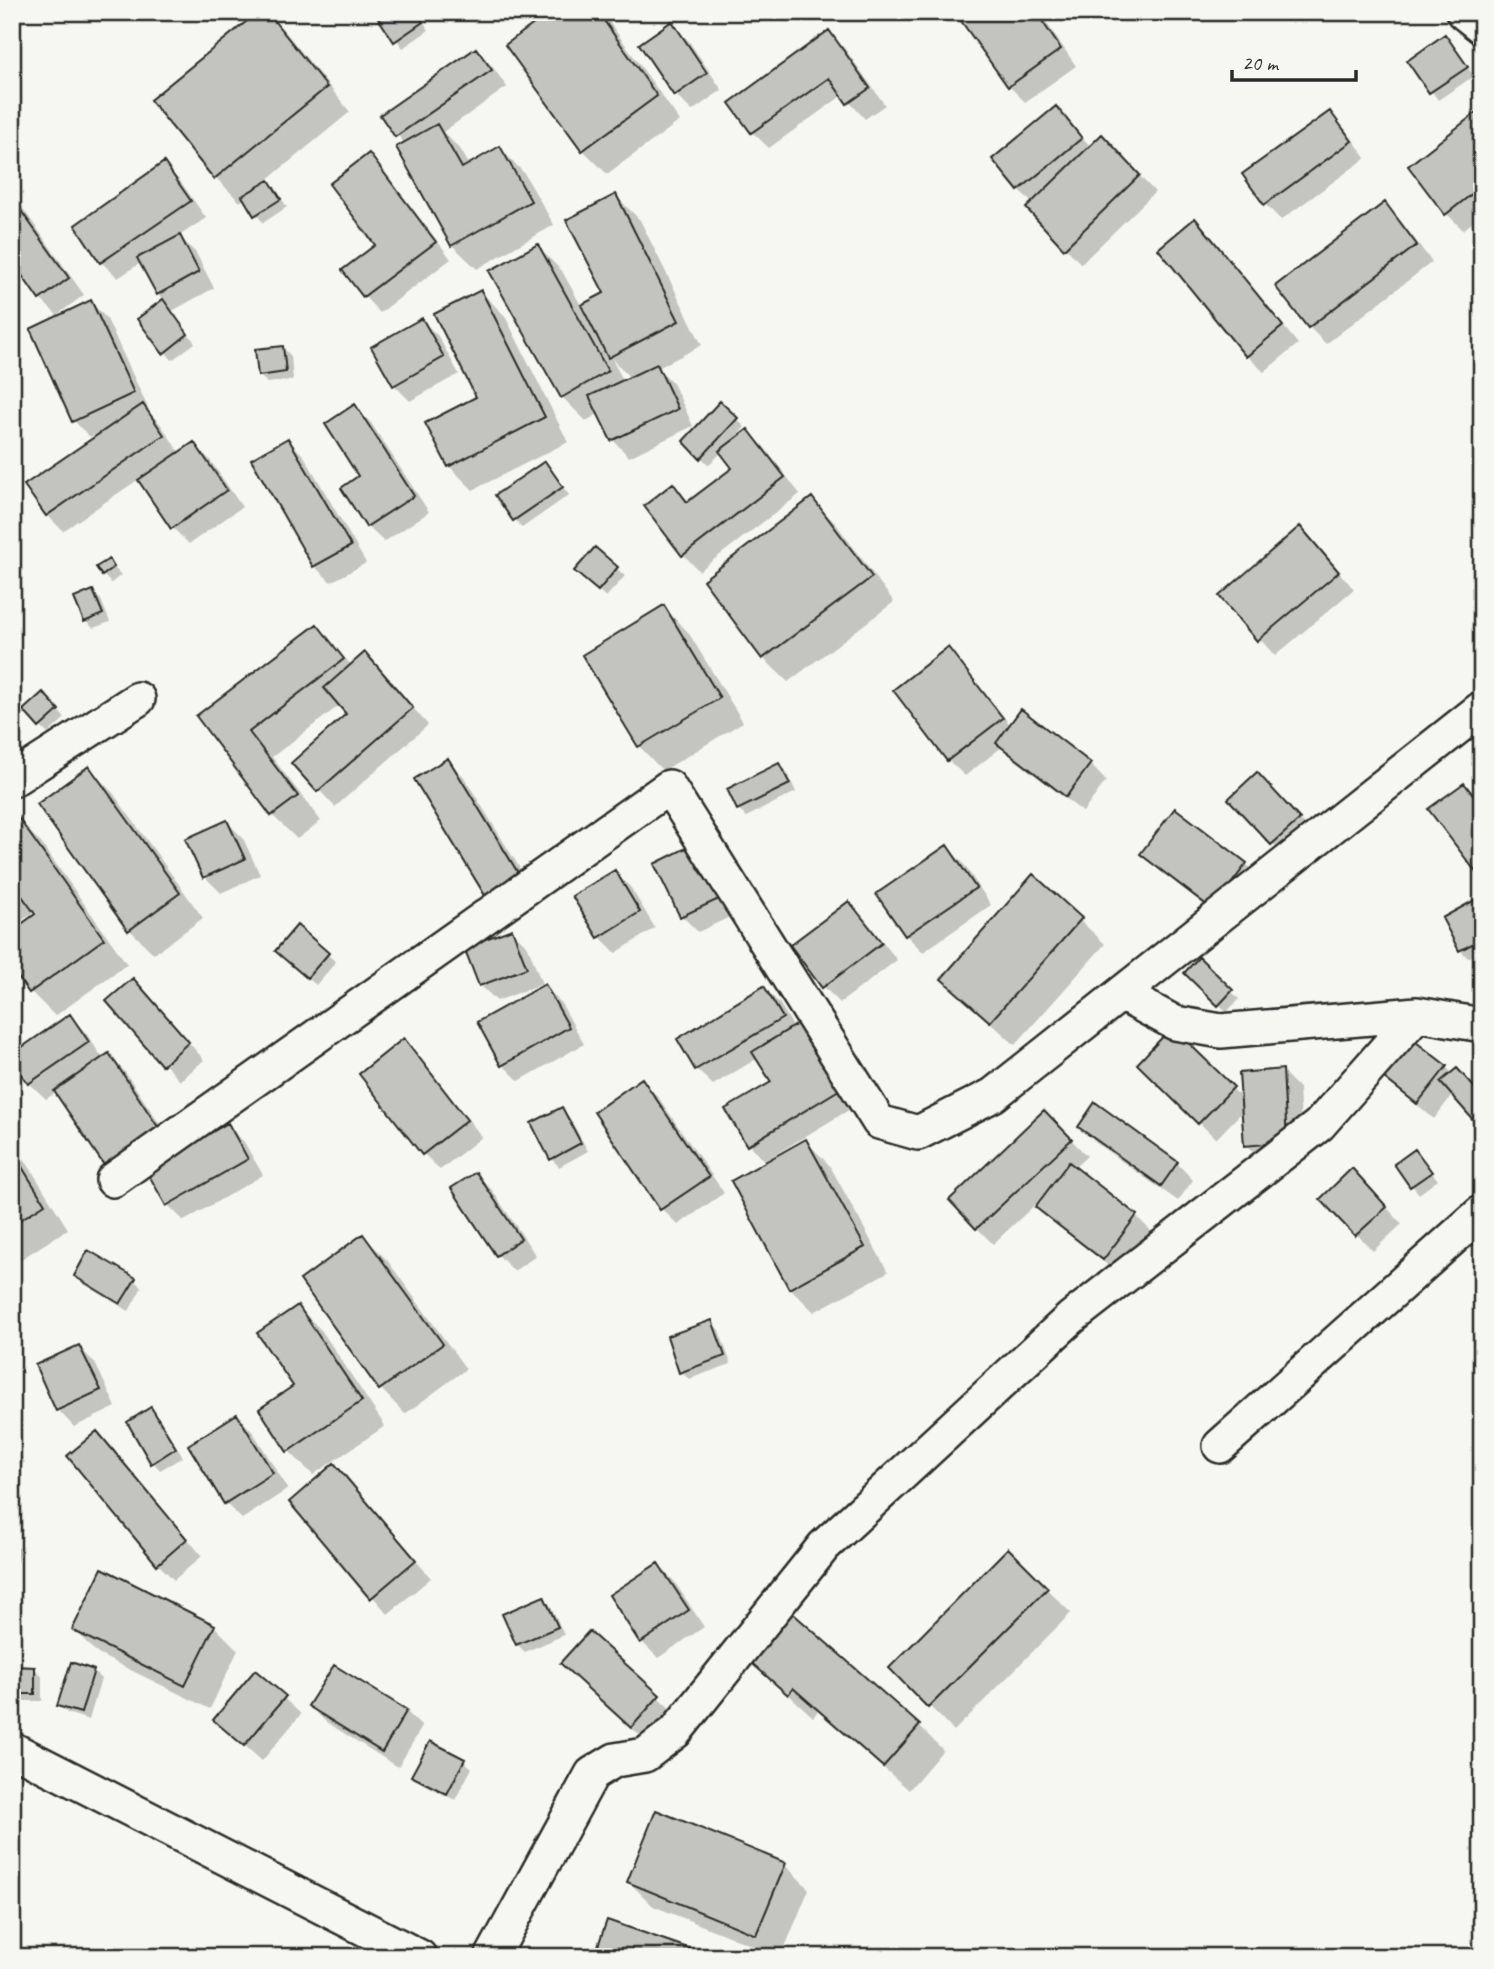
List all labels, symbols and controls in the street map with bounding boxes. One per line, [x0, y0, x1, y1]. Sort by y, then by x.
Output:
scale bar [1232, 38, 1356, 82]
text: 20 m [1242, 50, 1280, 76]

